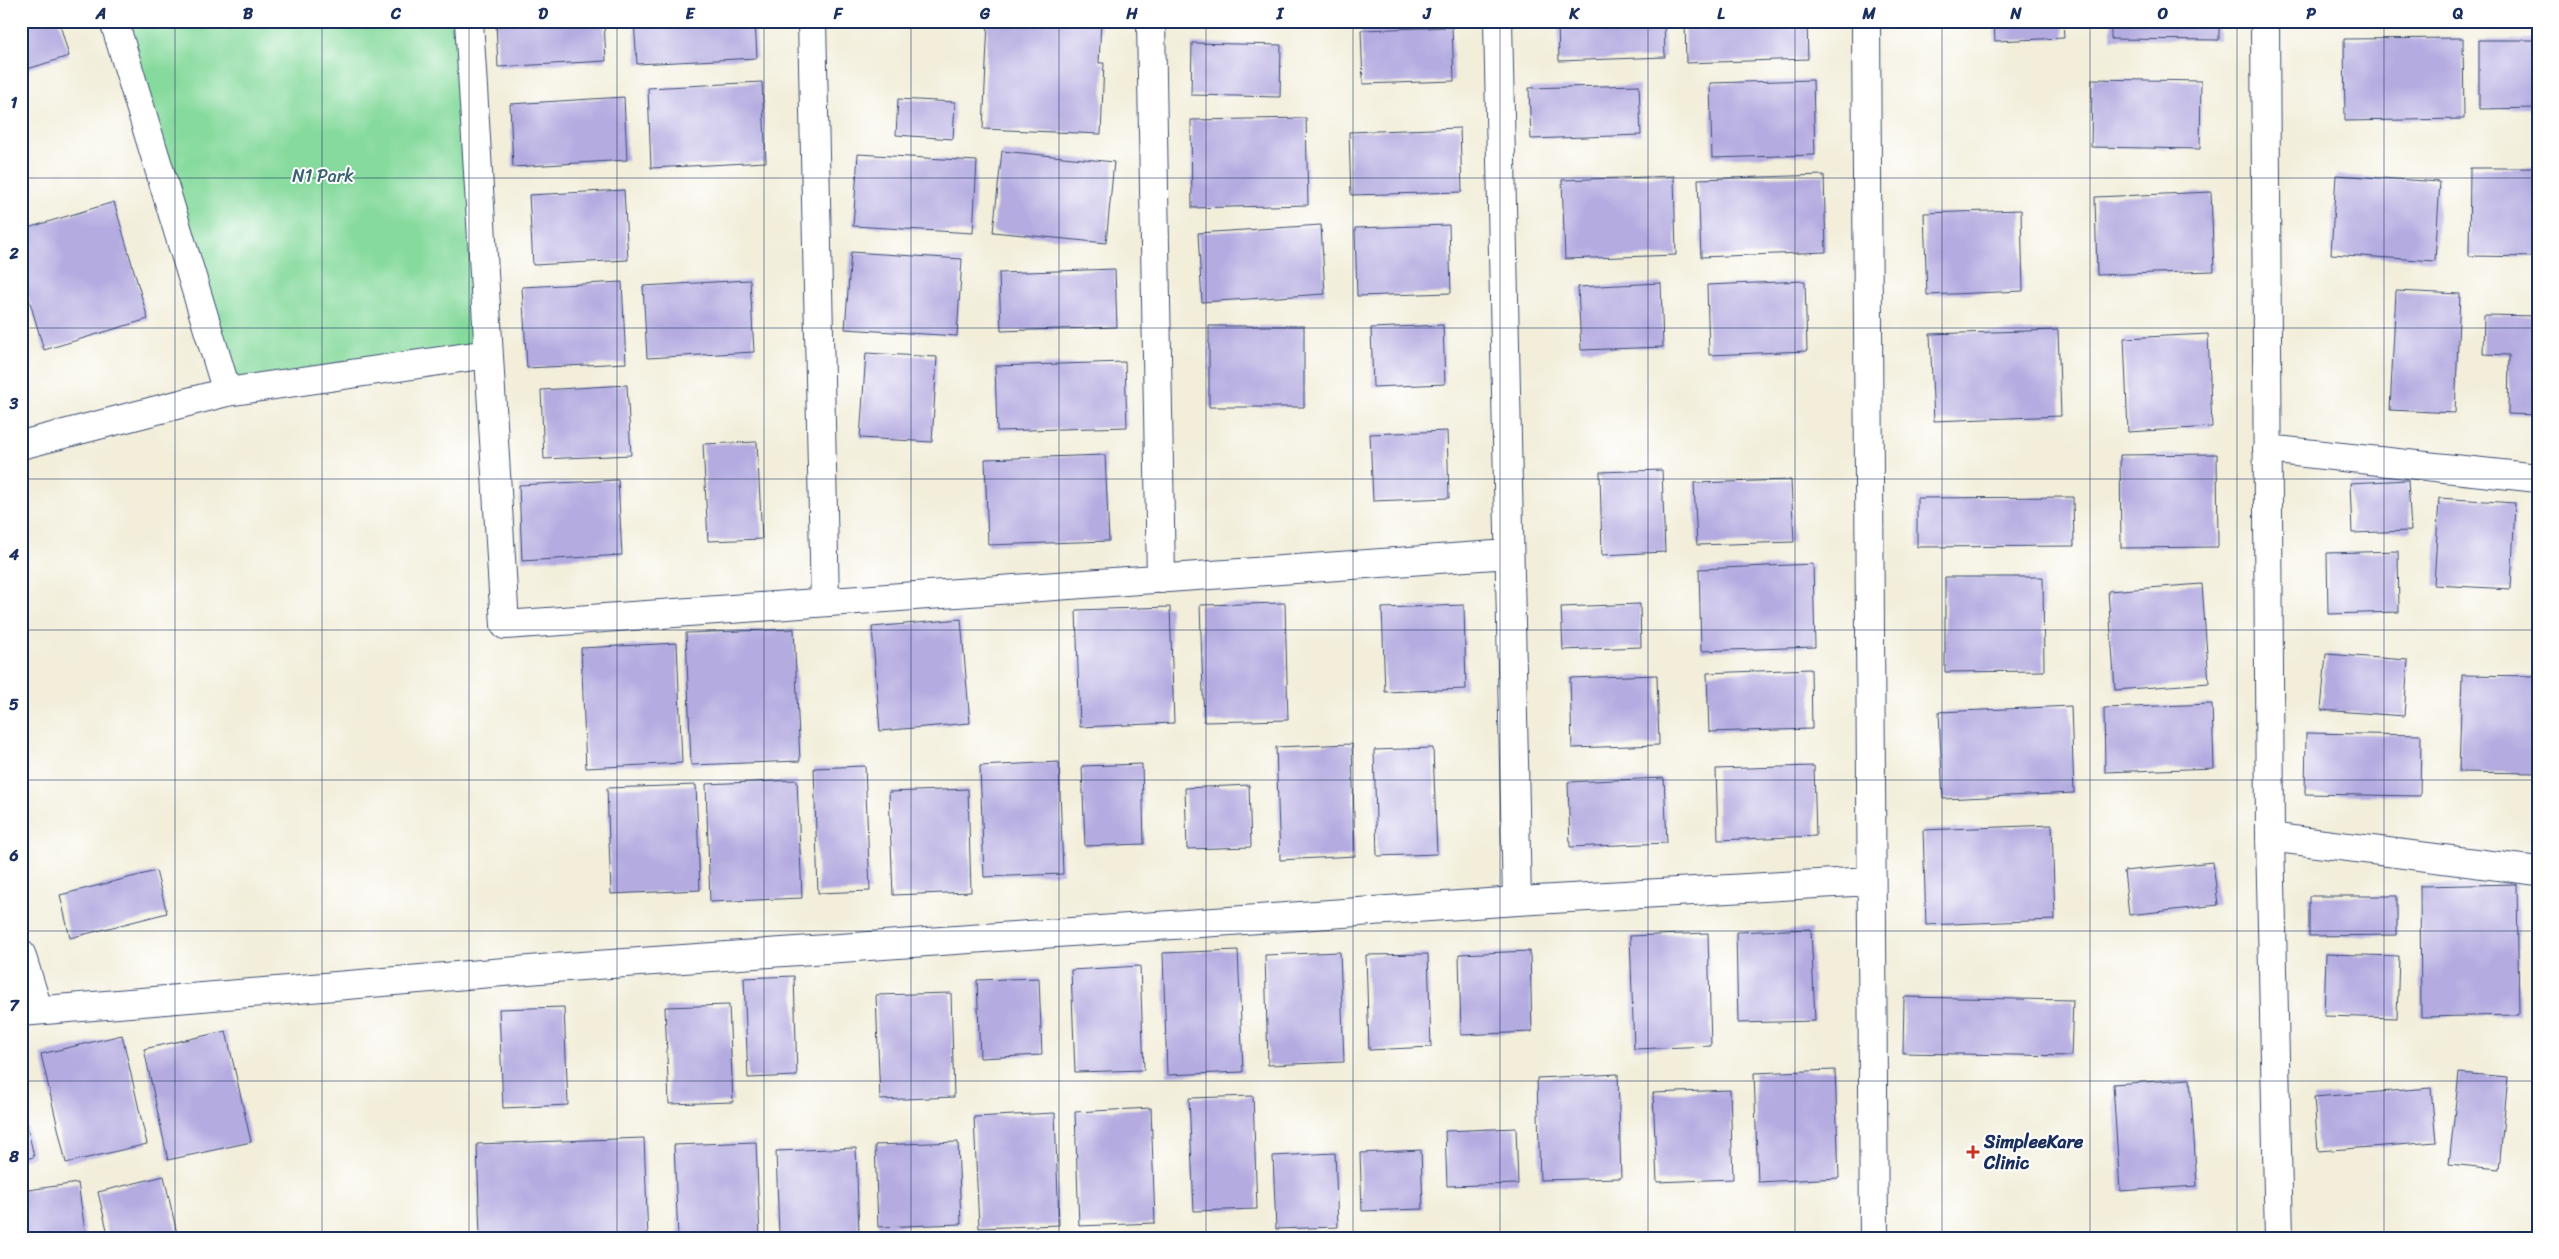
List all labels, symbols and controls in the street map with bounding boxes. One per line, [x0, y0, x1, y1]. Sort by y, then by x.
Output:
text: A [95, 0, 106, 28]
text: B [243, 0, 254, 28]
text: C [390, 0, 402, 28]
text: D [538, 0, 548, 28]
text: E [686, 0, 696, 28]
text: F [833, 0, 844, 28]
text: G [979, 0, 991, 28]
text: H [1125, 0, 1138, 28]
text: I [1276, 0, 1285, 28]
text: J [1422, 0, 1432, 28]
text: K [1568, 0, 1580, 28]
text: L [1717, 0, 1725, 28]
text: M [1861, 0, 1876, 28]
text: N [2009, 0, 2022, 28]
text: O [2157, 0, 2169, 28]
text: P [2306, 0, 2316, 28]
text: Q [2452, 0, 2464, 28]
text: 1 [11, 88, 18, 117]
park label: N1 Park [292, 160, 354, 192]
text: 2 [8, 239, 19, 268]
text: 3 [9, 389, 19, 418]
text: 4 [8, 540, 19, 569]
text: 5 [9, 690, 19, 719]
text: 6 [8, 841, 19, 870]
text: 7 [9, 991, 20, 1020]
place label: SimpleeKare Clinic [1983, 1126, 2084, 1179]
text: 8 [8, 1142, 19, 1171]
marker: SimpleeKare Clinic [1966, 1145, 1980, 1159]

